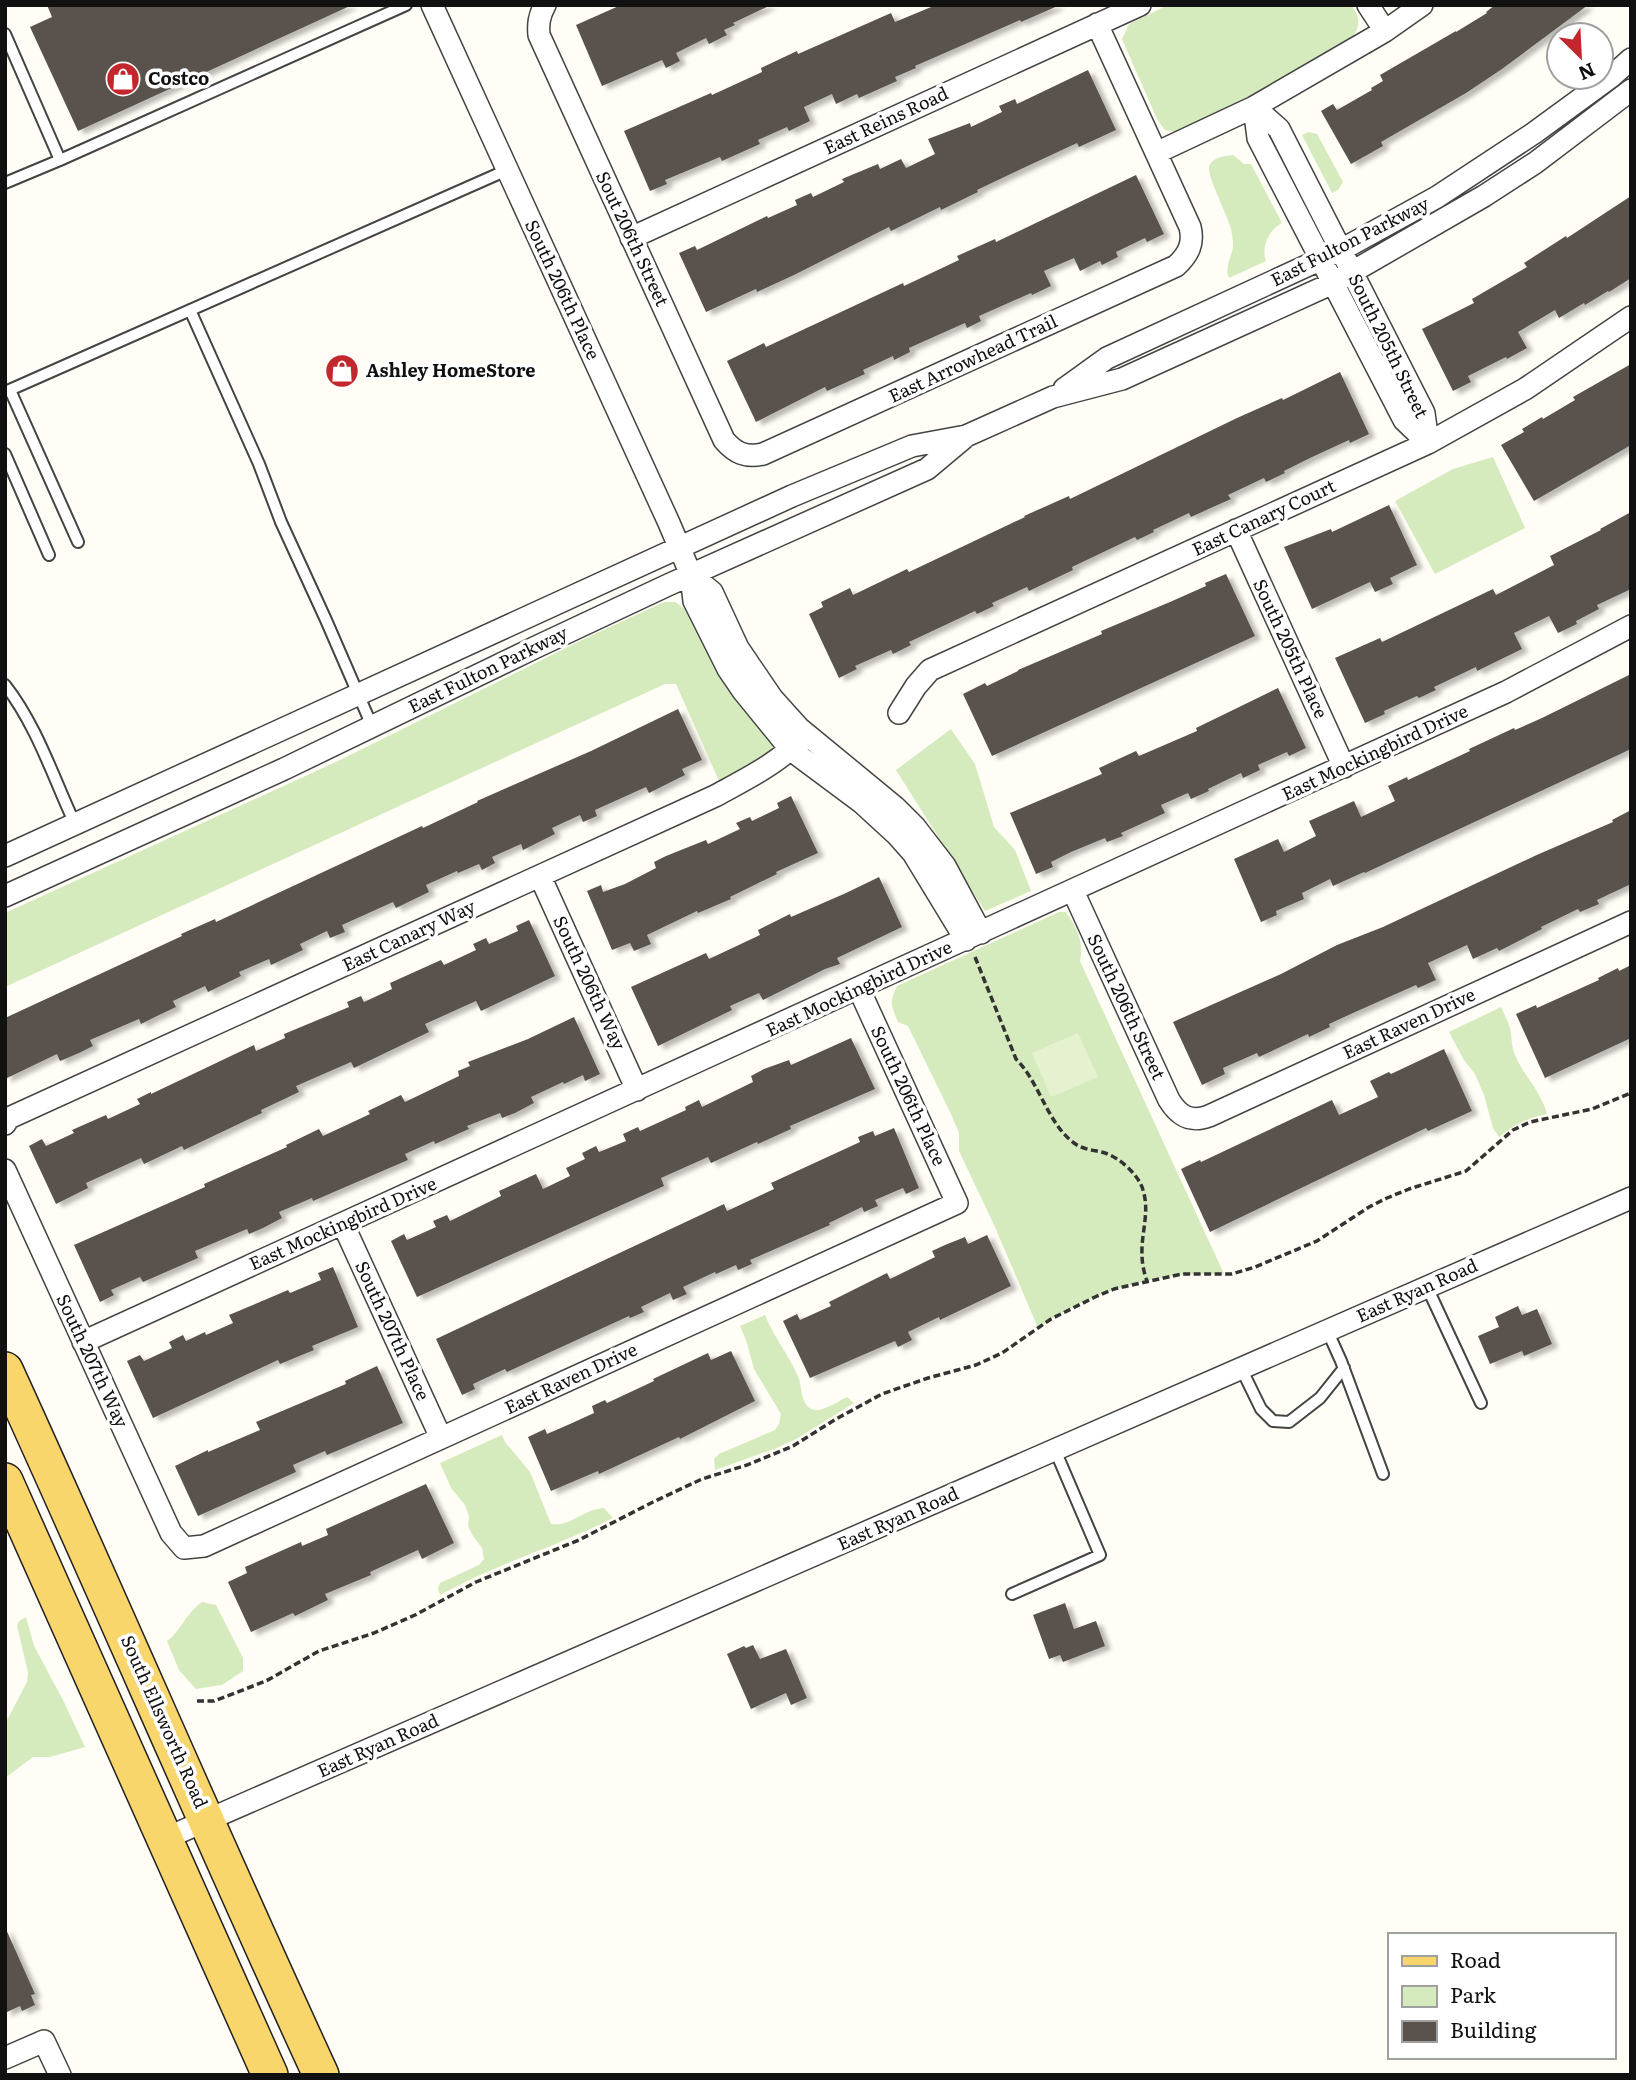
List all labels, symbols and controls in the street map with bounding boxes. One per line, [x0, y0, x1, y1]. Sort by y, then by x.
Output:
north arrow [1545, 21, 1615, 91]
text: N [1574, 56, 1600, 88]
shop icon: Costco [104, 60, 142, 98]
place label: Costco [148, 64, 209, 91]
street label: East Reins Road [819, 79, 952, 160]
street label: Sout 206th Street [590, 166, 677, 311]
street label: East Fulton Parkway [1265, 189, 1434, 292]
street label: South 206th Place [519, 215, 608, 364]
street label: South 205th Street [1343, 268, 1436, 423]
street label: East Arrowhead Trail [884, 307, 1061, 409]
shop icon: Ashley HomeStore [323, 352, 361, 390]
place label: Ashley HomeStore [366, 356, 535, 383]
street label: East Canary Court [1187, 471, 1340, 562]
street label: South 205th Place [1247, 574, 1336, 723]
street label: East Fulton Parkway [403, 618, 572, 719]
street label: East Mockingbird Drive [1277, 697, 1472, 807]
street label: East Canary Way [337, 892, 480, 977]
street label: South 206th Way [547, 911, 634, 1055]
street label: South 206th Street [1082, 929, 1173, 1084]
street label: East Mockingbird Drive [761, 933, 956, 1043]
street label: East Raven Drive [1338, 980, 1479, 1065]
street label: South 206th Place [865, 1021, 954, 1170]
street label: East Mockingbird Drive [244, 1169, 440, 1276]
street label: East Ryan Road [1351, 1251, 1481, 1328]
street label: South 207th Place [349, 1256, 438, 1405]
street label: South 207th Way [51, 1289, 136, 1432]
street label: East Raven Drive [500, 1335, 641, 1420]
street label: East Ryan Road [832, 1479, 962, 1556]
street label: South Ellsworth Road [115, 1630, 216, 1812]
street label: East Ryan Road [312, 1706, 442, 1783]
legend [1388, 1933, 1615, 2059]
text: Road [1450, 1943, 1501, 1974]
text: Park [1450, 1978, 1496, 2009]
text: Building [1450, 2013, 1537, 2044]

